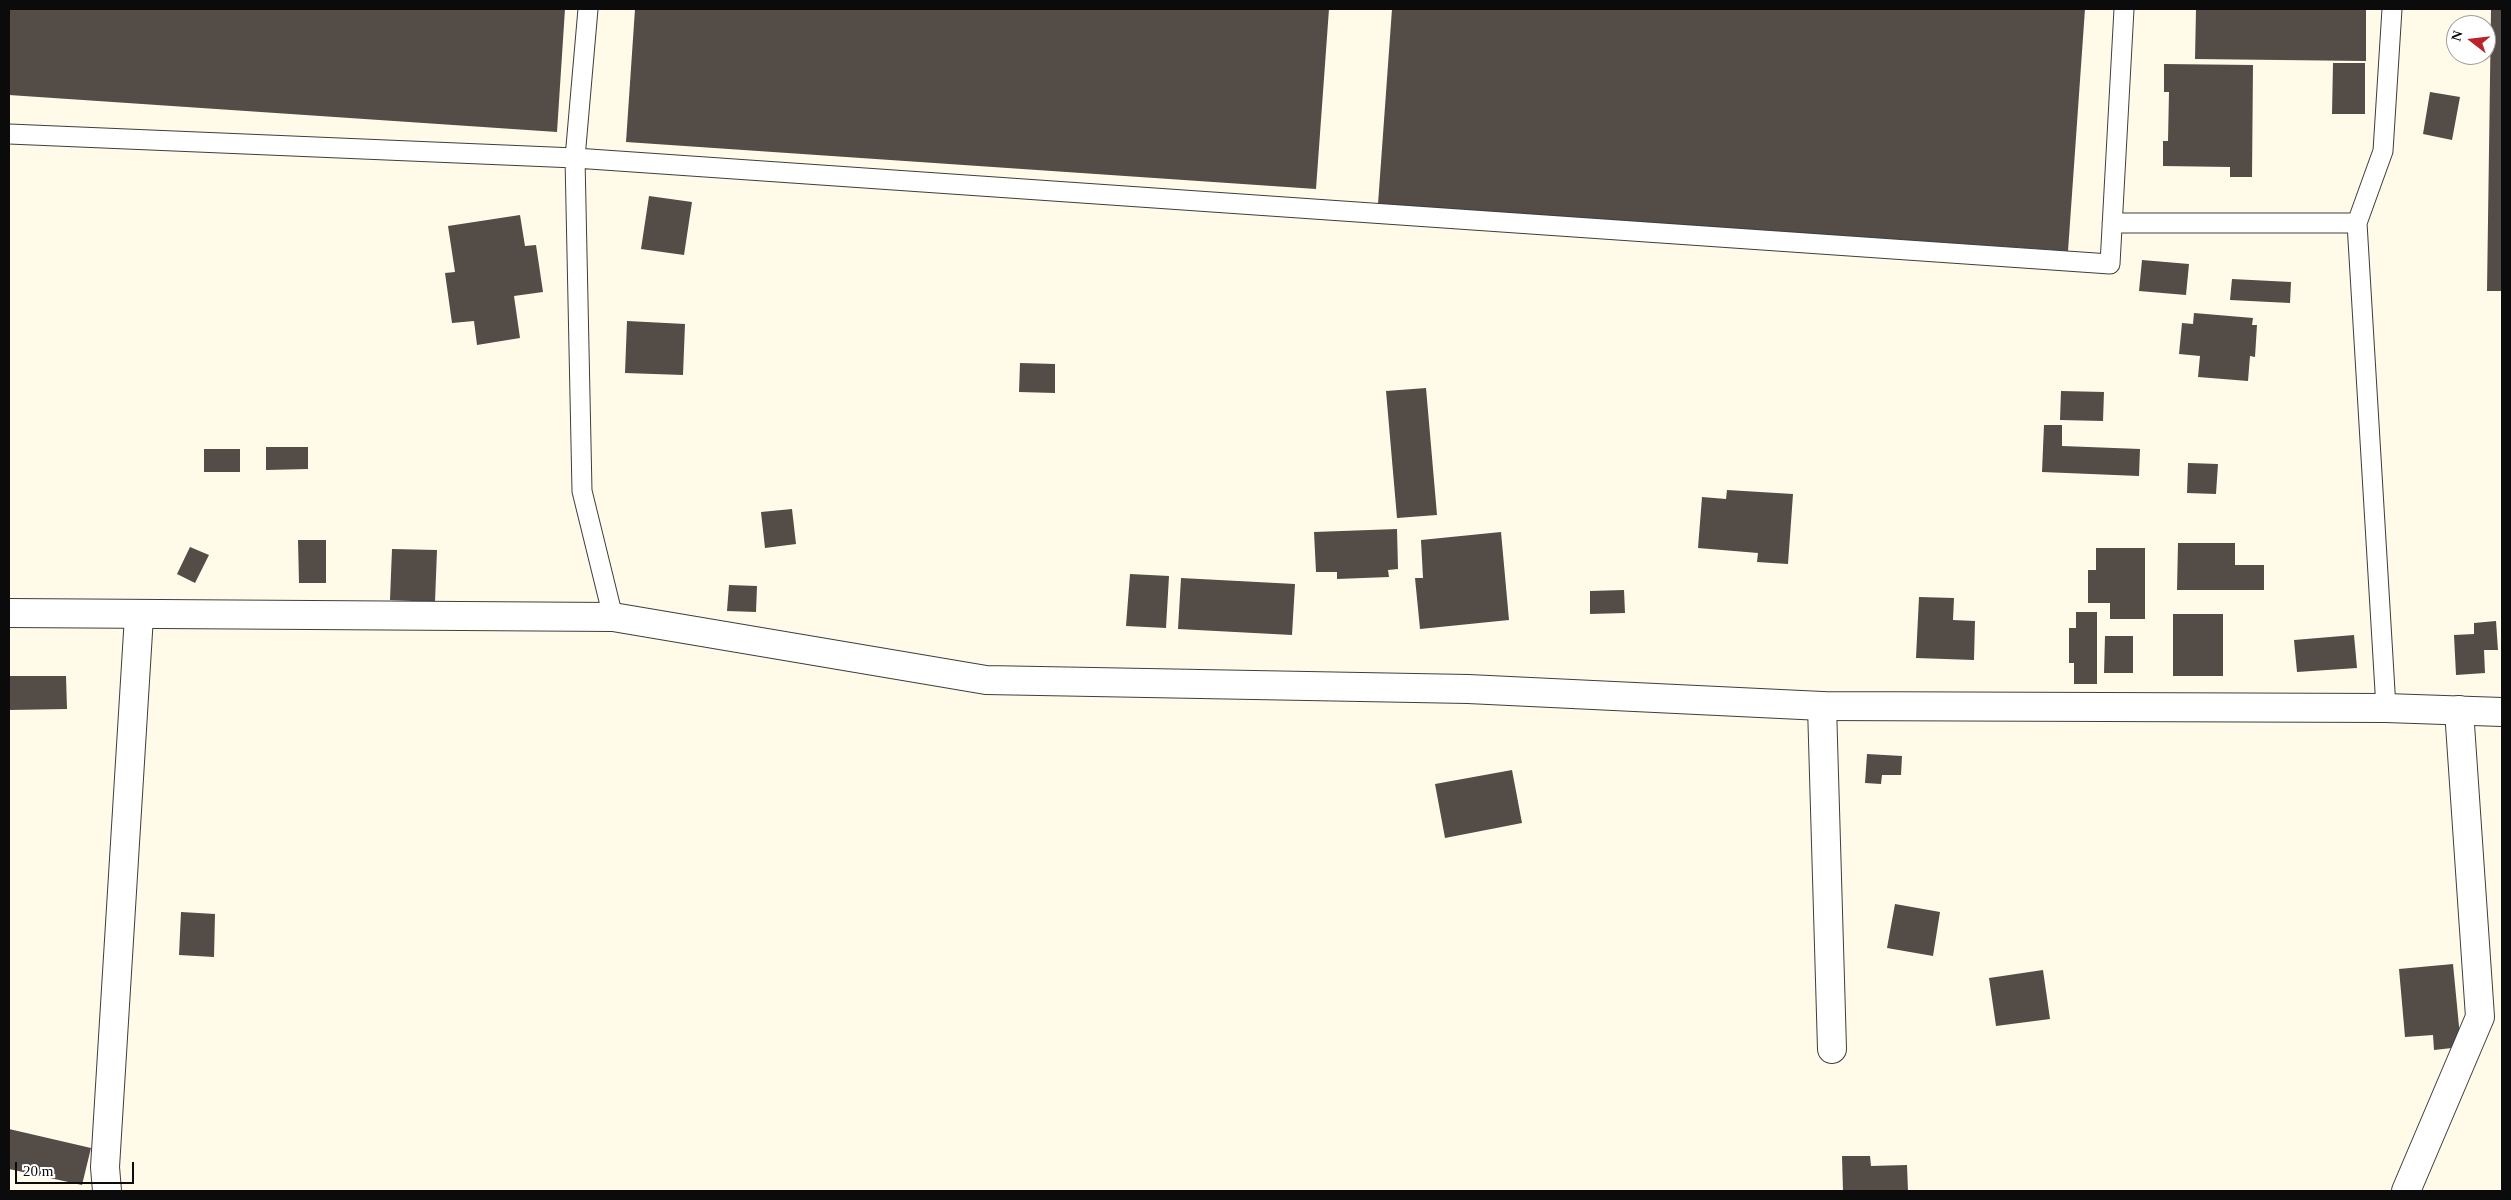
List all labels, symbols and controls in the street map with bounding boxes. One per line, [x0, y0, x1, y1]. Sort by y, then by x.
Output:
north arrow [2446, 15, 2496, 65]
text: N [2448, 29, 2466, 43]
scale bar [18, 1152, 136, 1184]
text: 20 m [23, 1163, 53, 1179]

